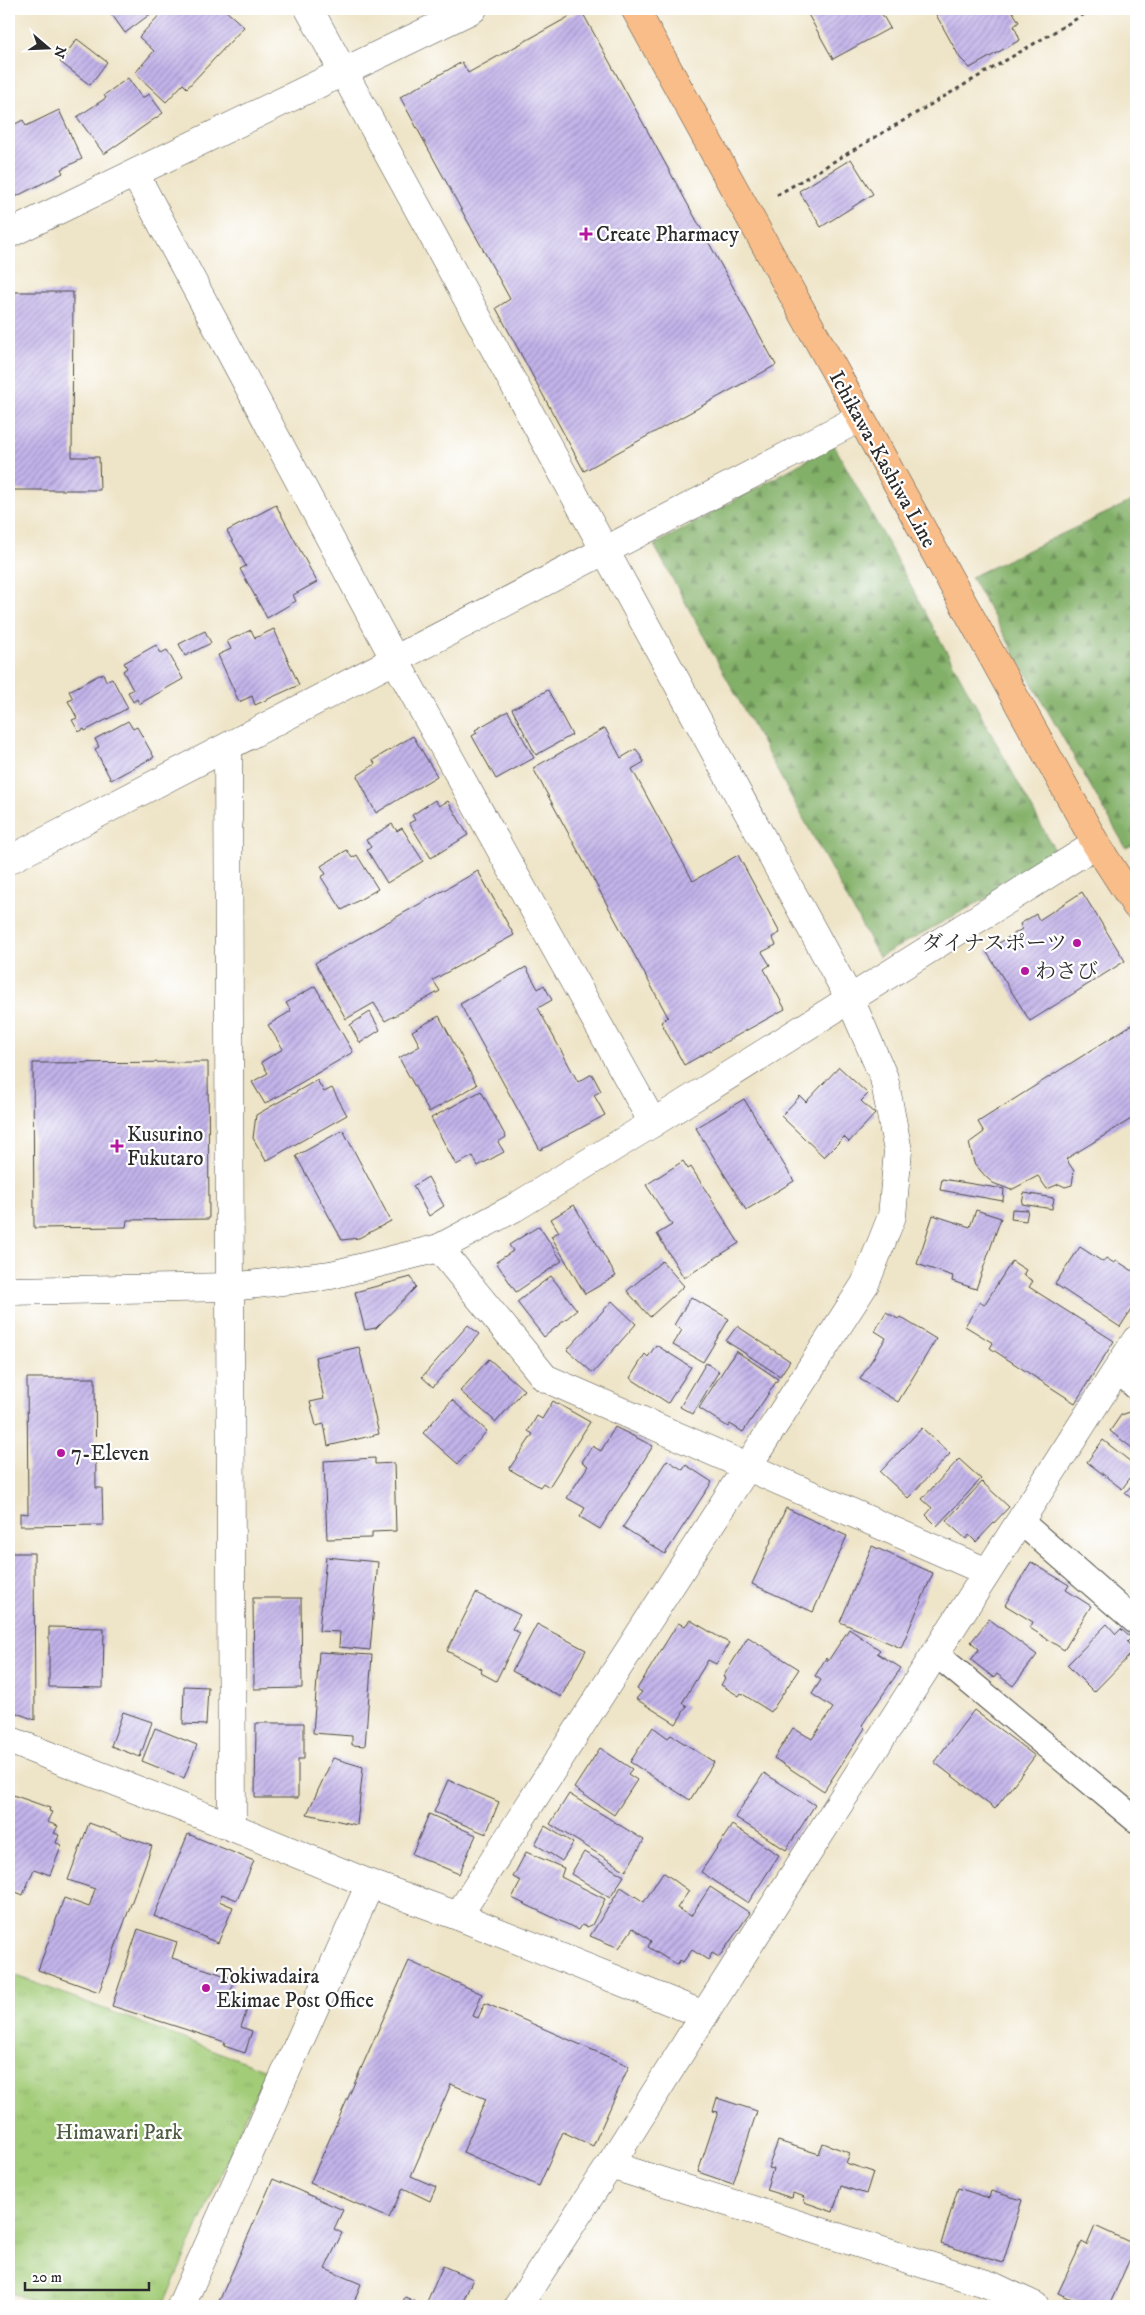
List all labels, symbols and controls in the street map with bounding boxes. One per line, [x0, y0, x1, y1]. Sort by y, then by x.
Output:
north arrow [22, 22, 72, 72]
text: N [49, 44, 70, 61]
place label: Create Pharmacy [596, 222, 740, 248]
marker: Create Pharmacy [580, 228, 592, 240]
street label: Ichikawa-Kashiwa Line [823, 367, 942, 553]
place label: ダイナスポーツ [922, 931, 1067, 957]
marker: ダイナスポーツ [1071, 937, 1083, 949]
place label: わさび [1035, 959, 1098, 985]
marker: わさび [1019, 965, 1031, 977]
place label: Kusurino Fukutaro [127, 1122, 204, 1172]
marker: Kusurino Fukutaro [111, 1140, 123, 1152]
place label: 7-Eleven [71, 1441, 149, 1467]
marker: 7-Eleven [55, 1447, 67, 1459]
place label: Tokiwadaira Ekimae Post Office [216, 1964, 374, 2014]
marker: Tokiwadaira Ekimae Post Office [200, 1982, 212, 1994]
park label: Himawari Park [56, 2120, 183, 2146]
scale bar [25, 2260, 149, 2292]
text: 20 m [32, 2268, 62, 2287]

